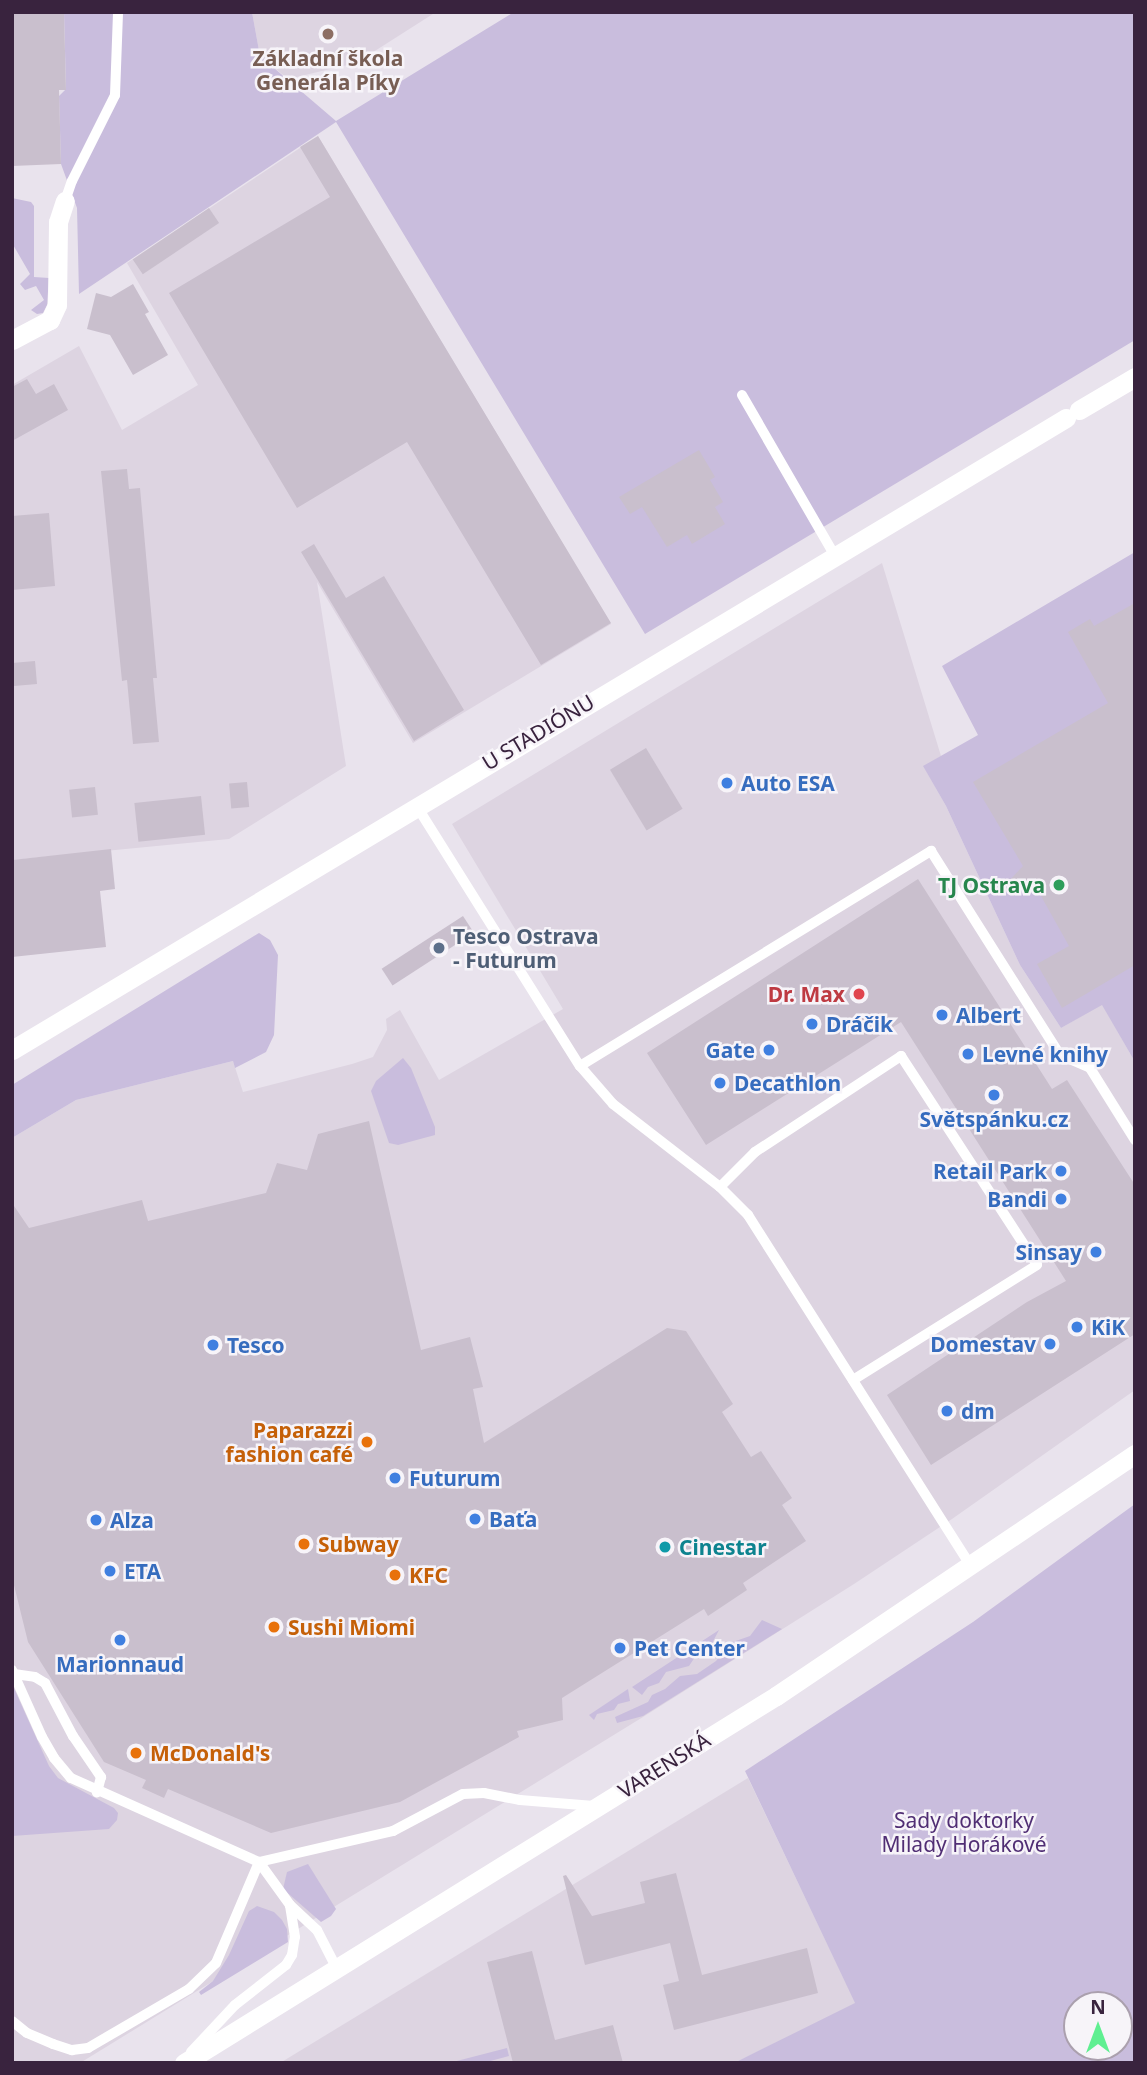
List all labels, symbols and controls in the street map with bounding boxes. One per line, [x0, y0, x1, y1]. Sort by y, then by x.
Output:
marker: Základní škola Generála Píky [320, 26, 336, 42]
place label: Základní škola Generála Píky [253, 45, 403, 95]
street label: U STADIÓNU [477, 689, 599, 775]
place label: Auto ESA [741, 770, 835, 796]
marker: Auto ESA [719, 775, 735, 791]
place label: TJ Ostrava [938, 872, 1045, 898]
marker: TJ Ostrava [1051, 877, 1067, 893]
place label: Tesco Ostrava - Futurum [453, 923, 599, 973]
marker: Tesco Ostrava - Futurum [431, 940, 447, 956]
place label: Dr. Max [768, 981, 845, 1007]
marker: Dr. Max [851, 986, 867, 1002]
place label: Albert [956, 1002, 1021, 1028]
marker: Albert [934, 1007, 950, 1023]
place label: Dráčik [826, 1011, 893, 1037]
marker: Dráčik [804, 1016, 820, 1032]
place label: Gate [706, 1037, 755, 1063]
place label: Levné knihy [982, 1041, 1108, 1067]
marker: Gate [761, 1042, 777, 1058]
marker: Levné knihy [960, 1046, 976, 1062]
place label: Decathlon [734, 1070, 841, 1096]
marker: Decathlon [712, 1075, 728, 1091]
marker: Světspánku.cz [986, 1087, 1002, 1103]
place label: Světspánku.cz [919, 1106, 1069, 1132]
place label: Retail Park [933, 1158, 1047, 1184]
marker: Retail Park [1053, 1163, 1069, 1179]
place label: Bandi [987, 1186, 1047, 1212]
marker: Bandi [1053, 1191, 1069, 1207]
place label: Sinsay [1015, 1239, 1082, 1265]
marker: Sinsay [1088, 1244, 1104, 1260]
place label: KiK [1091, 1314, 1125, 1340]
marker: KiK [1069, 1319, 1085, 1335]
place label: Domestav [930, 1331, 1036, 1357]
place label: Tesco [227, 1332, 285, 1358]
marker: Domestav [1042, 1336, 1058, 1352]
marker: Tesco [205, 1337, 221, 1353]
place label: dm [961, 1398, 995, 1424]
marker: dm [939, 1403, 955, 1419]
place label: Paparazzi fashion café [226, 1417, 353, 1467]
marker: Paparazzi fashion café [359, 1434, 375, 1450]
place label: Futurum [409, 1465, 500, 1491]
marker: Futurum [387, 1470, 403, 1486]
place label: Baťa [489, 1506, 537, 1532]
place label: Alza [110, 1507, 154, 1533]
marker: Baťa [467, 1511, 483, 1527]
marker: Alza [88, 1512, 104, 1528]
place label: Subway [318, 1531, 399, 1557]
place label: Cinestar [679, 1534, 767, 1560]
marker: Subway [296, 1536, 312, 1552]
marker: Cinestar [657, 1539, 673, 1555]
place label: ETA [124, 1558, 161, 1584]
place label: KFC [409, 1562, 448, 1588]
marker: ETA [102, 1563, 118, 1579]
marker: KFC [387, 1567, 403, 1583]
place label: Sushi Miomi [288, 1614, 415, 1640]
marker: Sushi Miomi [266, 1619, 282, 1635]
marker: Marionnaud [112, 1632, 128, 1648]
place label: Pet Center [634, 1635, 745, 1661]
marker: Pet Center [612, 1640, 628, 1656]
place label: Marionnaud [56, 1651, 184, 1677]
street label: VARENSKÁ [613, 1727, 715, 1803]
place label: McDonald's [150, 1740, 270, 1766]
marker: McDonald's [128, 1745, 144, 1761]
park label: Sady doktorky Milady Horákové [881, 1807, 1047, 1857]
north arrow [1063, 1991, 1133, 2061]
text: N [1090, 1994, 1106, 2020]

